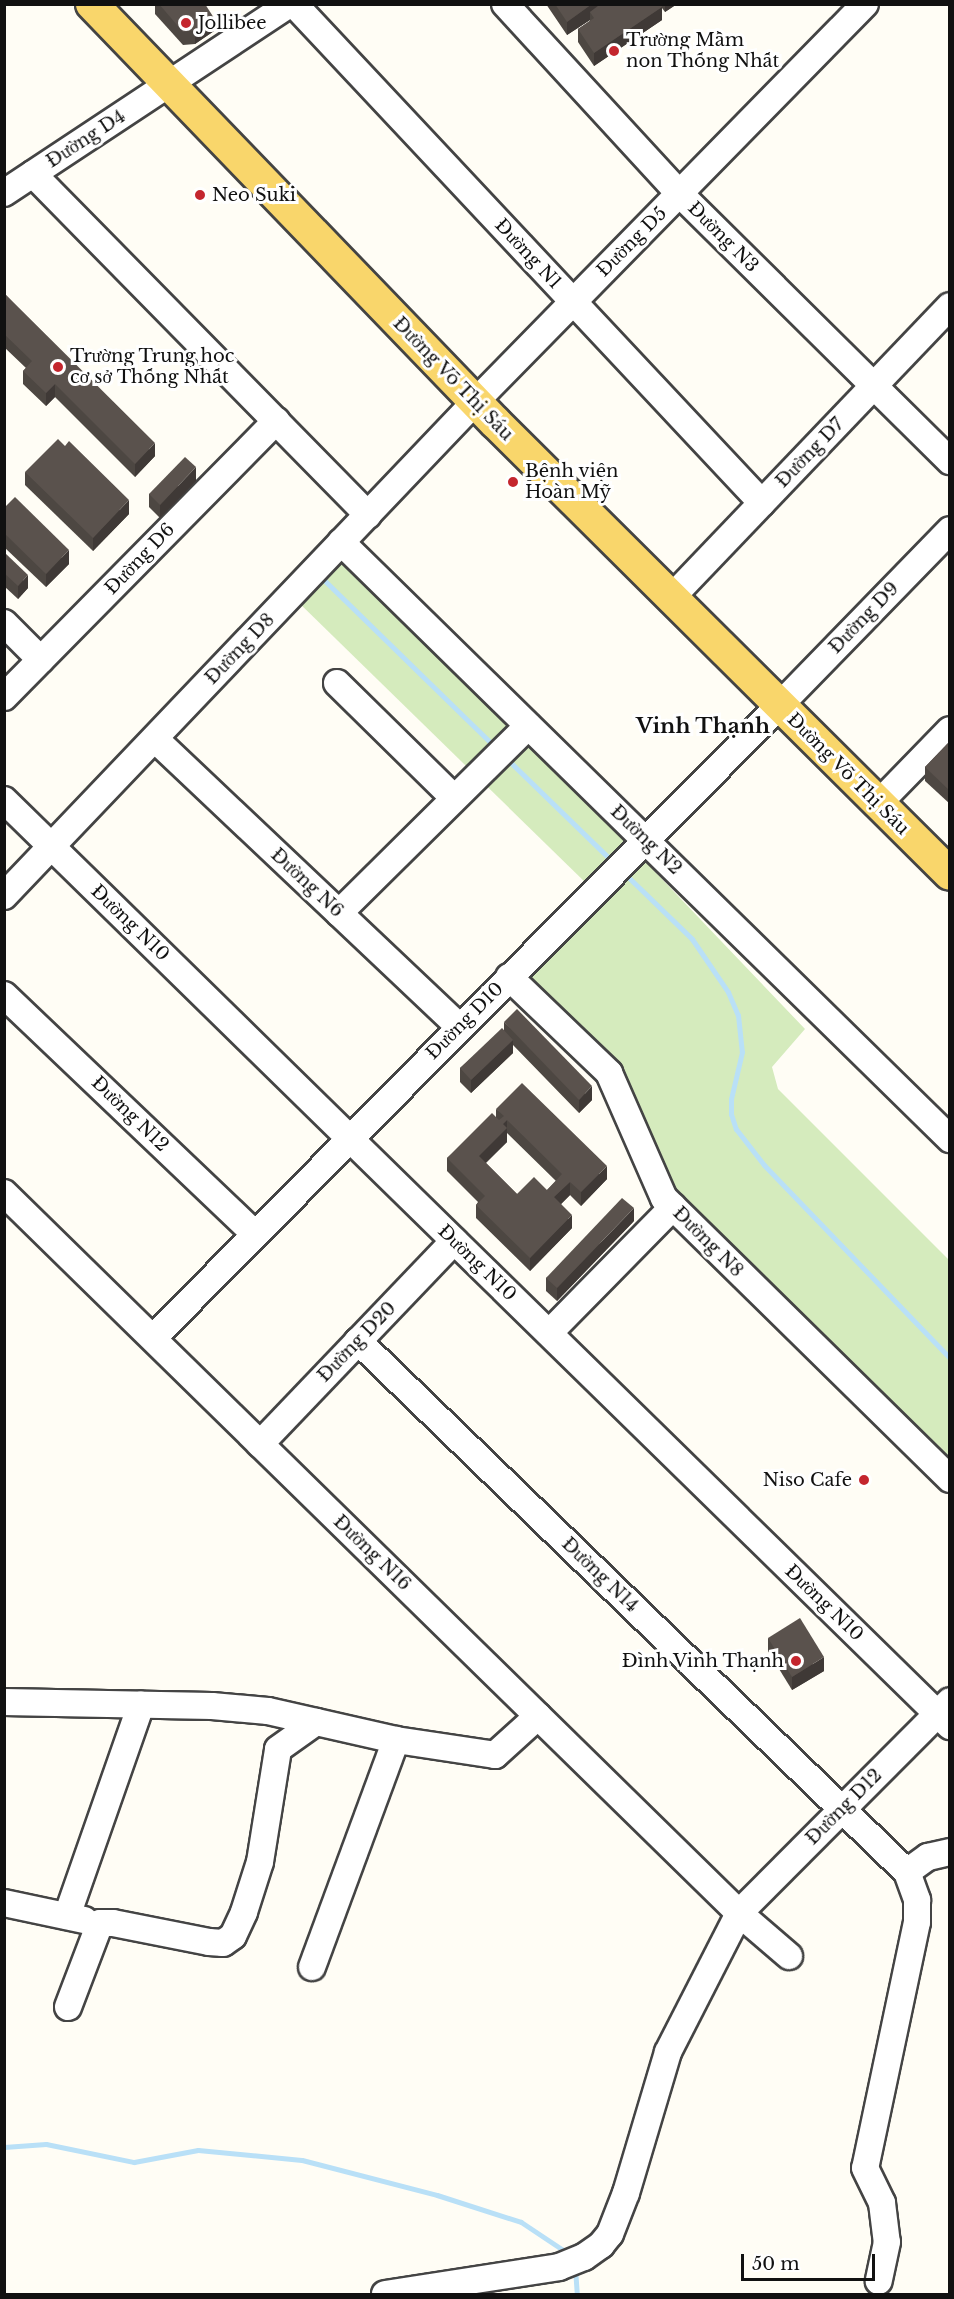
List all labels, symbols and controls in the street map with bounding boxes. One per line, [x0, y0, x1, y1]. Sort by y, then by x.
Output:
place label: Jollibee [198, 12, 267, 34]
marker: Jollibee [179, 16, 193, 30]
place label: Trường Mầm non Thống Nhất [626, 30, 780, 72]
marker: Trường Mầm non Thống Nhất [607, 44, 621, 58]
street label: Đường D4 [42, 105, 130, 173]
place label: Neo Suki [212, 184, 296, 206]
marker: Neo Suki [193, 188, 207, 202]
street label: Đường N3 [683, 197, 763, 277]
street label: Đường D5 [593, 203, 671, 281]
street label: Đường N1 [490, 215, 566, 293]
street label: Đường Võ Thị Sáu [388, 312, 518, 446]
place label: Trường Trung học cơ sở Thống Nhất [70, 346, 235, 388]
marker: Trường Trung học cơ sở Thống Nhất [51, 360, 65, 374]
street label: Đường D7 [772, 414, 848, 492]
place label: Bệnh viện Hoàn Mỹ [525, 461, 619, 504]
marker: Bệnh viện Hoàn Mỹ [506, 475, 520, 489]
street label: Đường D6 [101, 519, 179, 599]
street label: Đường D9 [825, 578, 903, 658]
street label: Đường D8 [201, 609, 279, 689]
street label: Đường Võ Thị Sáu [782, 708, 914, 840]
district label: Vinh Thạnh [636, 713, 770, 739]
street label: Đường N2 [606, 801, 686, 879]
street label: Đường N6 [266, 844, 348, 922]
street label: Đường N10 [86, 880, 174, 966]
street label: Đường D10 [422, 978, 508, 1064]
street label: Đường N12 [87, 1072, 173, 1156]
street label: Đường N8 [668, 1202, 748, 1282]
street label: Đường N10 [433, 1220, 521, 1306]
street label: Đường D20 [313, 1297, 401, 1387]
place label: Niso Cafe [763, 1469, 852, 1491]
marker: Niso Cafe [857, 1473, 871, 1487]
street label: Đường N16 [329, 1511, 415, 1595]
street label: Đường N14 [557, 1533, 643, 1617]
street label: Đường N10 [780, 1560, 868, 1646]
place label: Đình Vinh Thạnh [620, 1650, 784, 1672]
marker: Đình Vinh Thạnh [789, 1654, 803, 1668]
street label: Đường D12 [802, 1765, 886, 1849]
scale bar [744, 2242, 878, 2280]
text: 50 m [752, 2253, 800, 2275]

